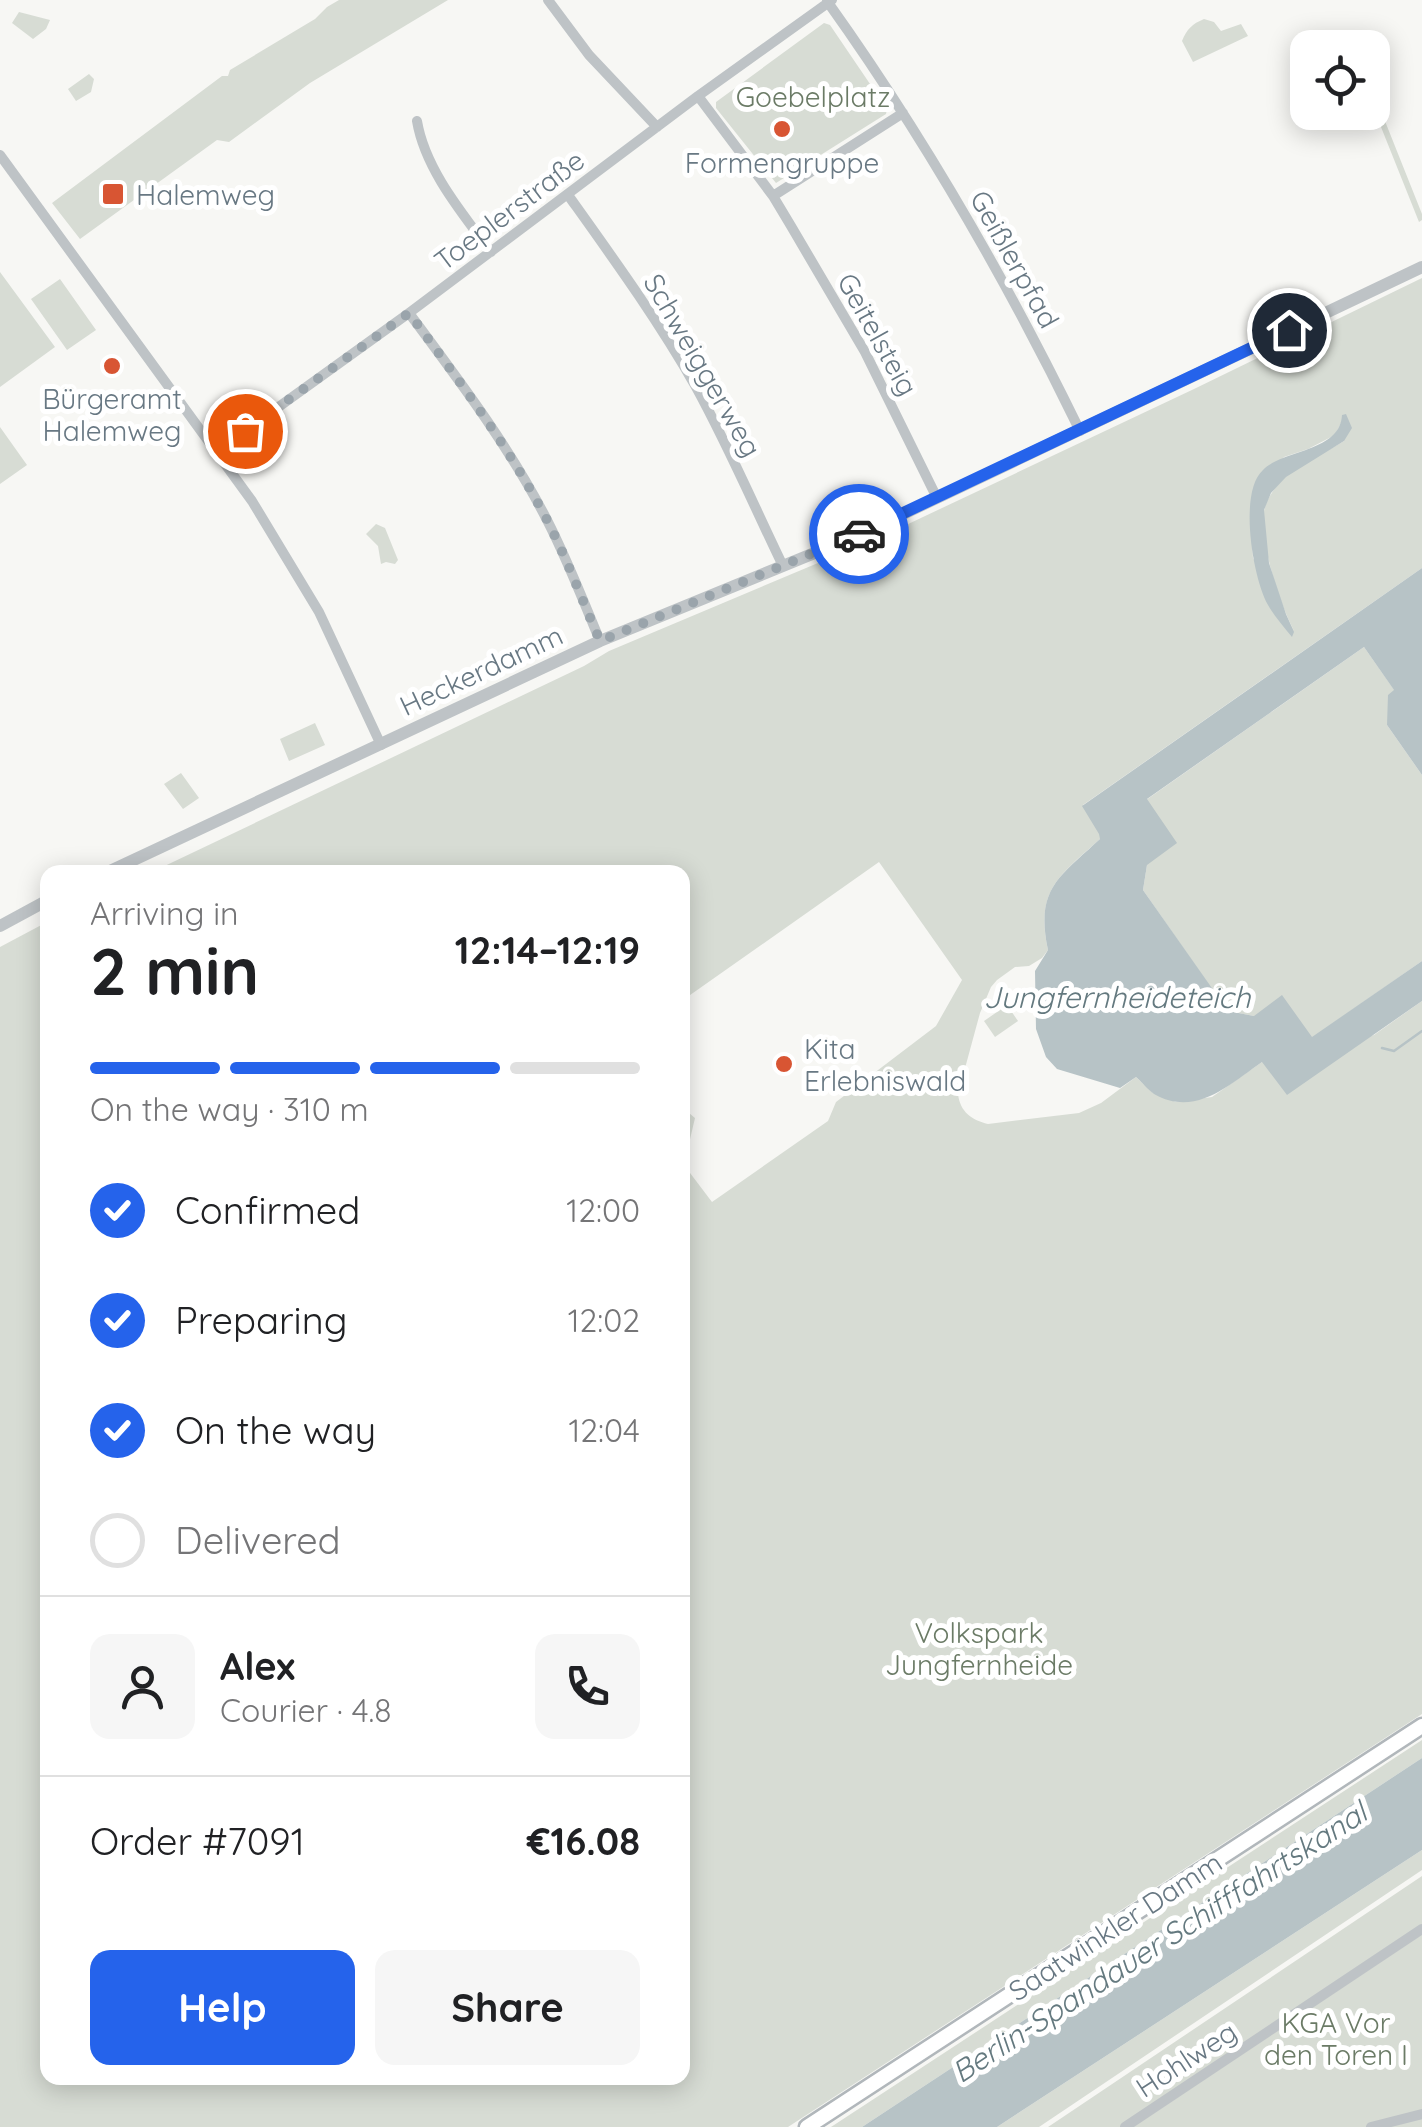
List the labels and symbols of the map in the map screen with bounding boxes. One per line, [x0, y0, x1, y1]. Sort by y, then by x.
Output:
park label: Goebelplatz [736, 79, 890, 114]
marker: Formengruppe [771, 118, 793, 140]
street label: Toeplerstraße [427, 142, 591, 278]
place label: Formengruppe [685, 145, 879, 180]
place label: Halemweg [136, 177, 275, 212]
marker: Halemweg [100, 181, 126, 207]
street label: Geißlerpfad [963, 184, 1067, 334]
street label: Schweiggerweg [636, 267, 770, 463]
street label: Geitelsteig [830, 267, 926, 401]
pin [1247, 288, 1332, 373]
marker: Bürgeramt Halemweg [101, 355, 123, 377]
place label: Bürgeramt Halemweg [42, 381, 182, 448]
pin [203, 389, 288, 474]
courier [809, 484, 909, 584]
street label: Heckerdamm [394, 617, 568, 723]
water label: Jungfernheideteich [983, 978, 1252, 1016]
place label: Kita Erlebniswald [804, 1031, 966, 1098]
marker: Kita Erlebniswald [773, 1053, 795, 1075]
park label: Volkspark Jungfernheide [885, 1615, 1073, 1682]
water label: Berlin-Spandauer Schifffahrtskanal [944, 1792, 1376, 2091]
street label: Saatwinkler Damm [1002, 1844, 1228, 2008]
park label: KGA Vor den Toren I [1264, 2005, 1408, 2072]
street label: Hohlweg [1129, 2013, 1243, 2105]

